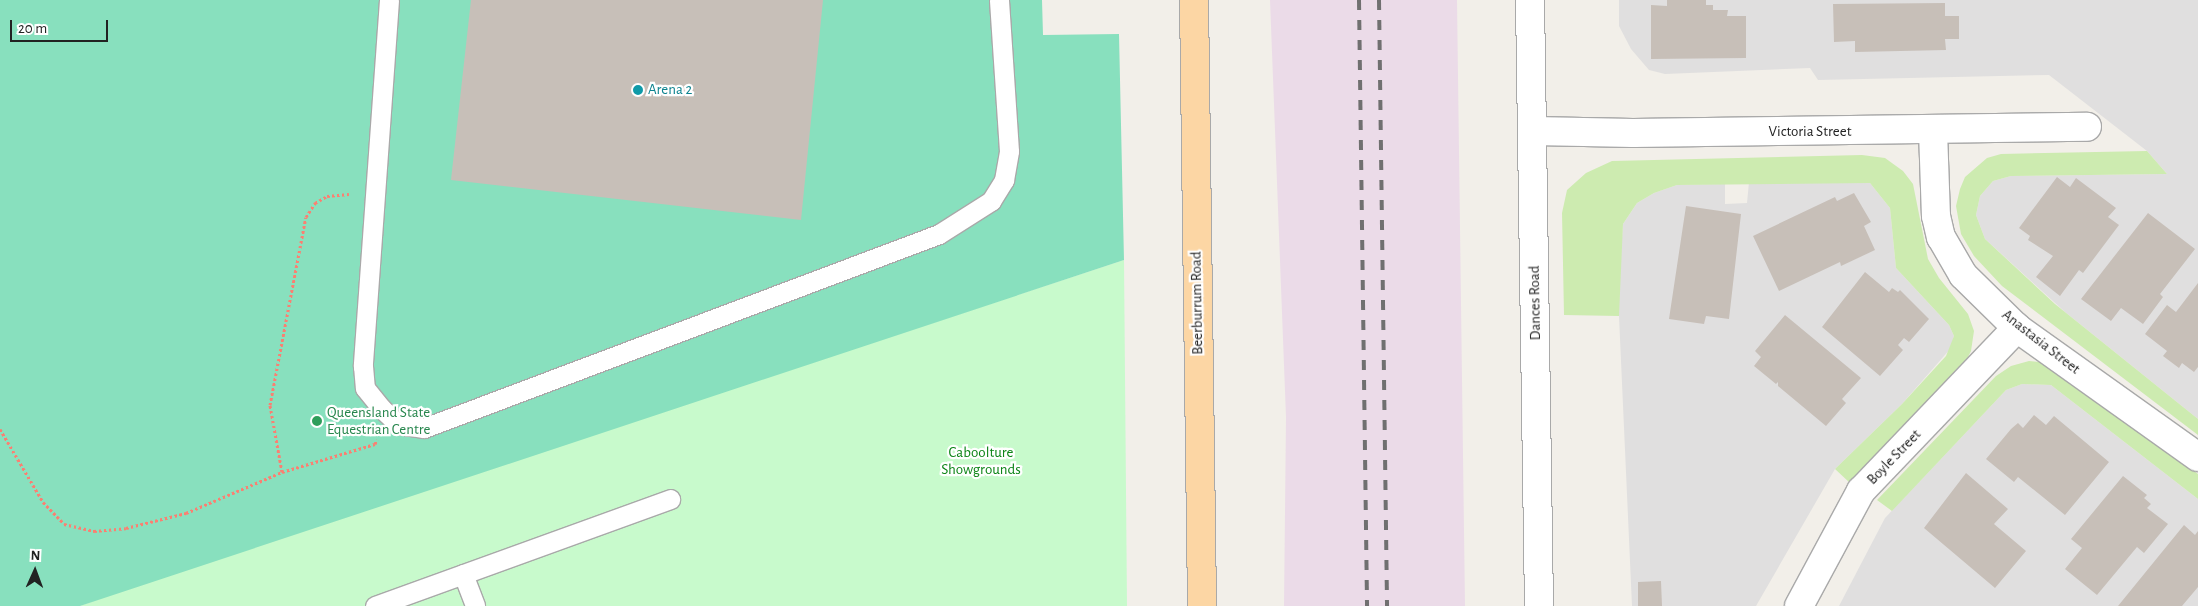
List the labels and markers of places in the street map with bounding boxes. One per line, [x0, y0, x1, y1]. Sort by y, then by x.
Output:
place label: Arena 2 [648, 81, 692, 99]
marker: Arena 2 [632, 84, 644, 96]
place label: Queensland State Equestrian Centre [327, 403, 431, 438]
marker: Queensland State Equestrian Centre [311, 415, 323, 427]

